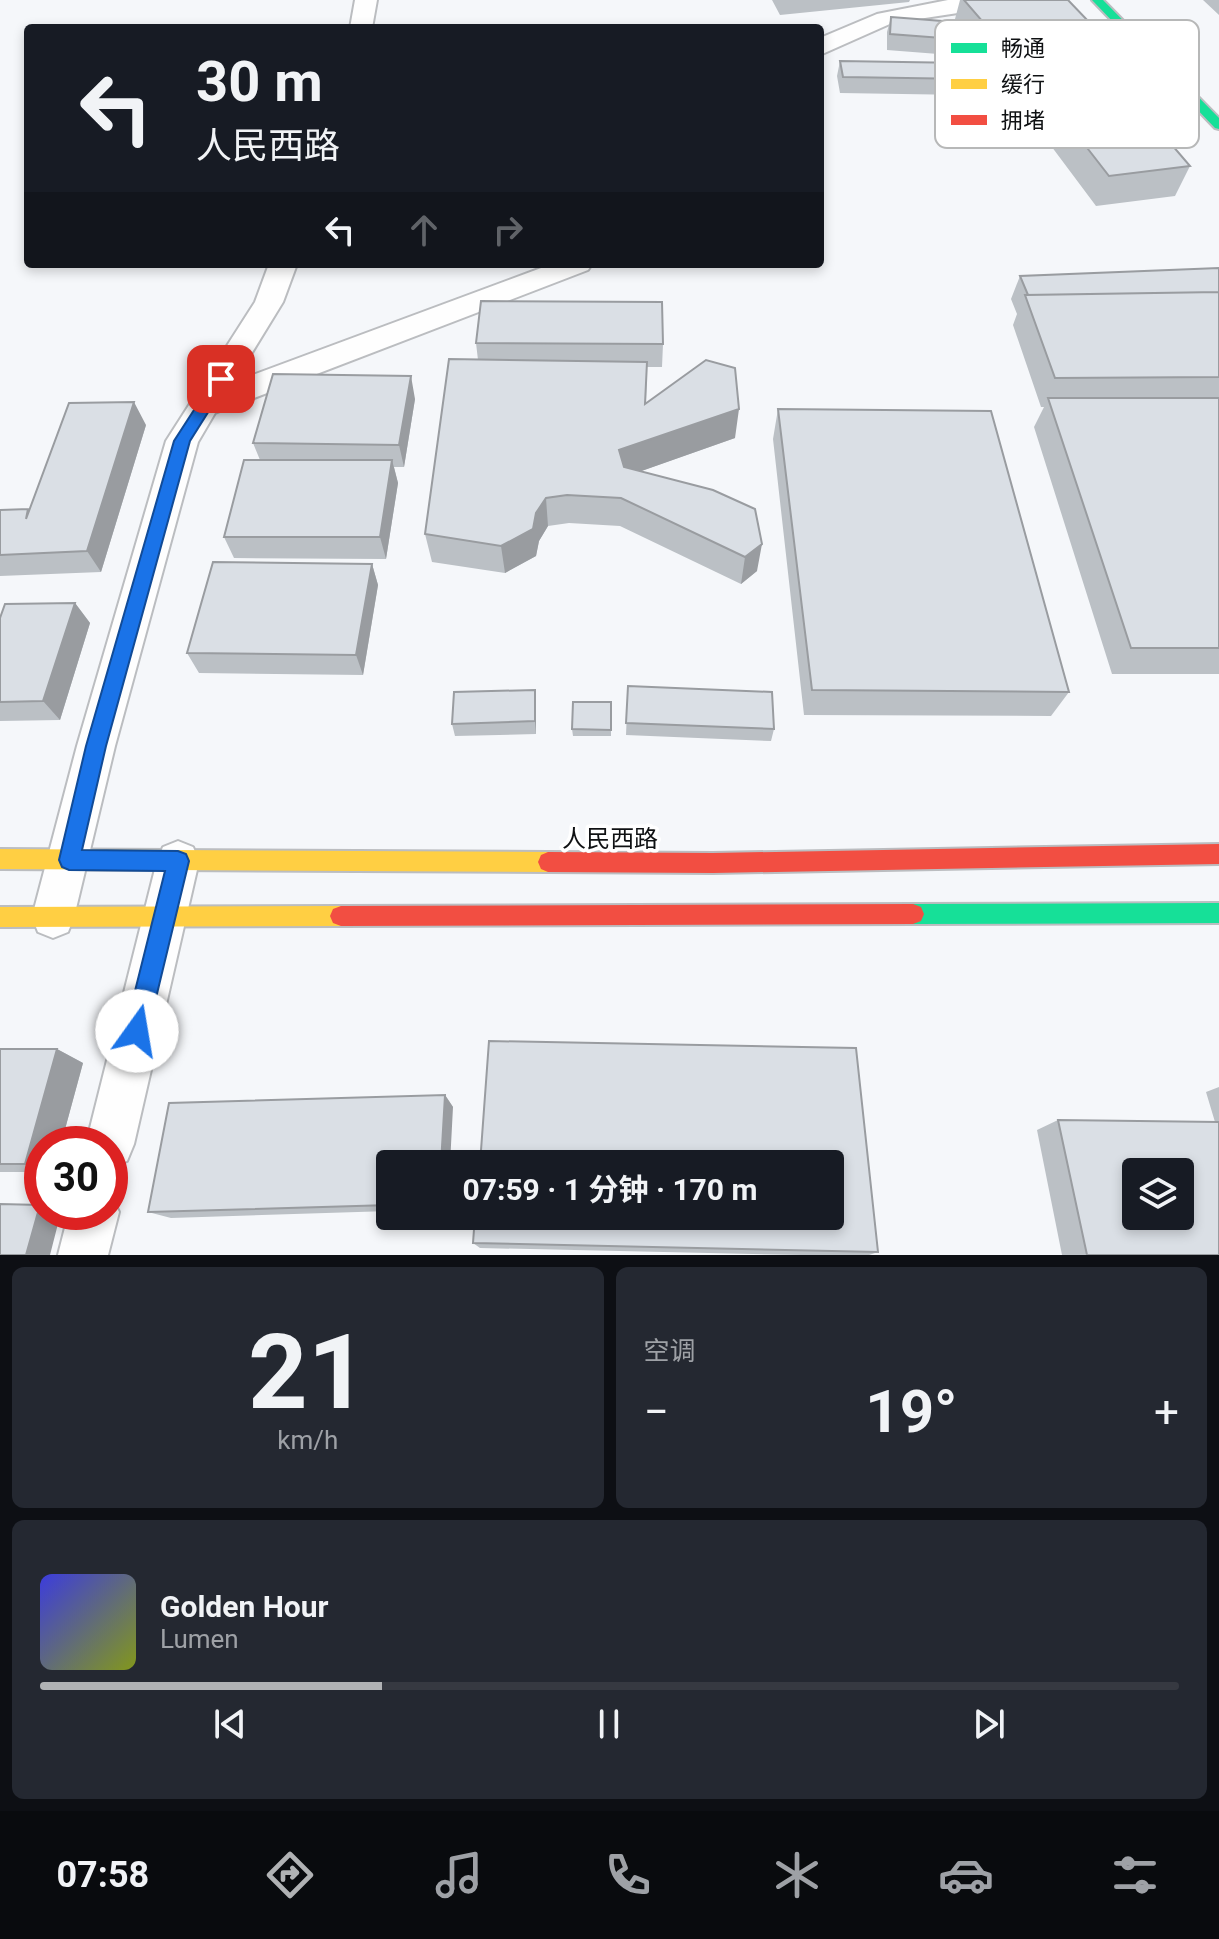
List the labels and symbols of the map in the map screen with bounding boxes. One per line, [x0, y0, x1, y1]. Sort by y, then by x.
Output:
legend [935, 20, 1199, 148]
text: 畅通 [1001, 36, 1045, 61]
text: 缓行 [1001, 72, 1045, 97]
text: 拥堵 [1001, 108, 1045, 133]
pin [187, 345, 255, 413]
street label: 人民西路 [562, 825, 658, 853]
position arrow [95, 989, 179, 1073]
speed limit sign: 30 [24, 1126, 128, 1230]

